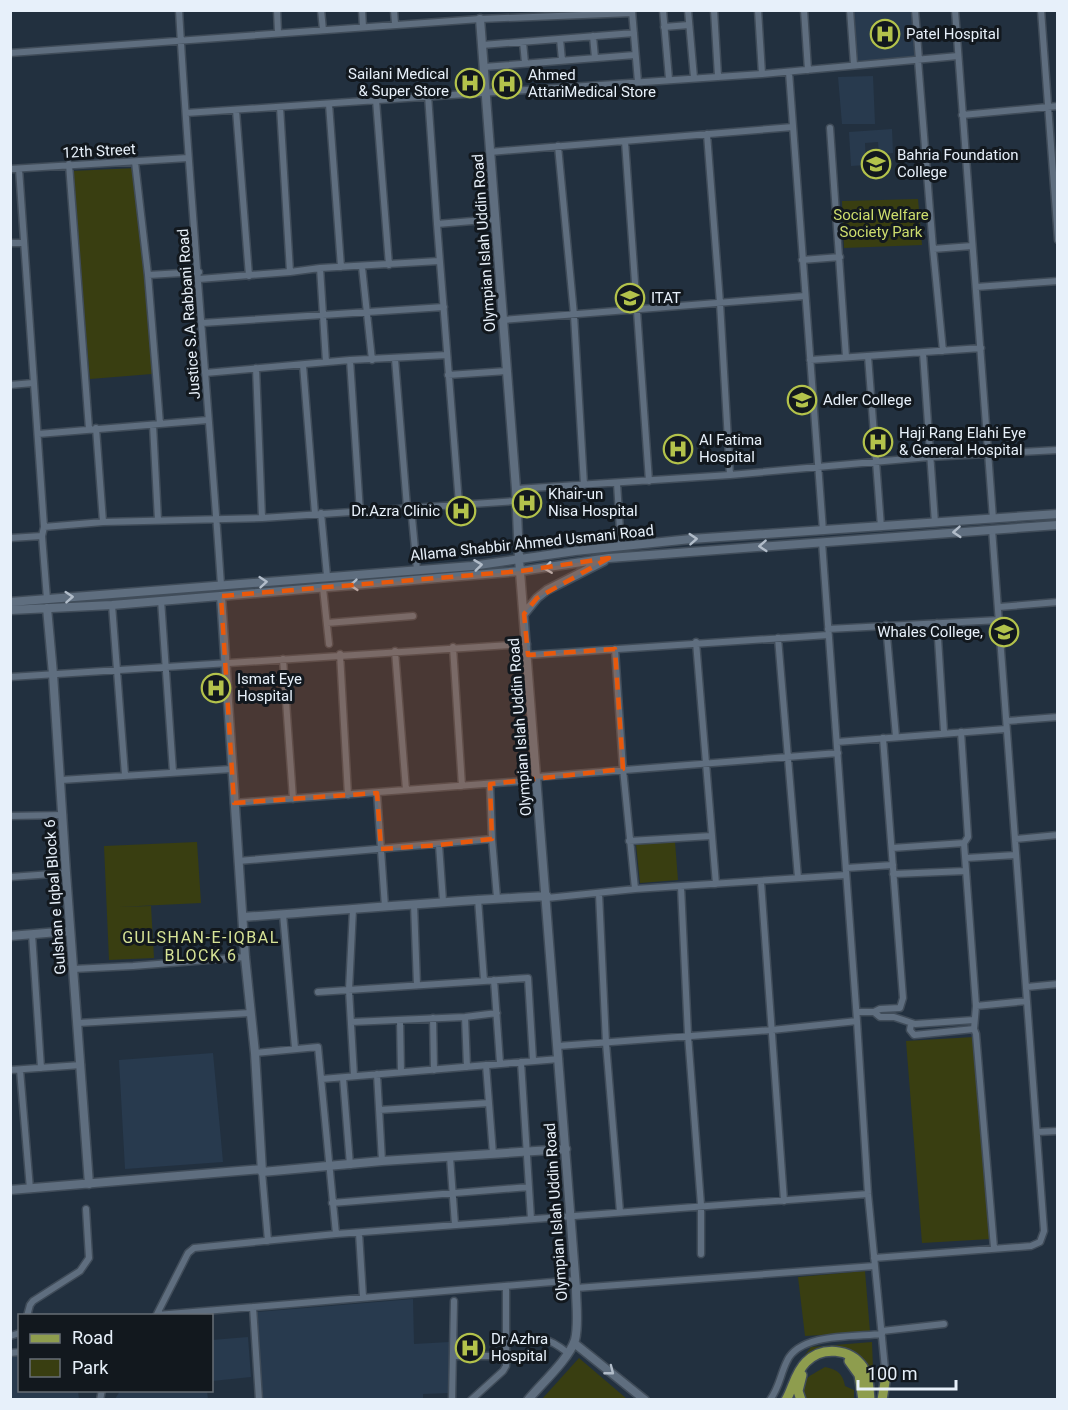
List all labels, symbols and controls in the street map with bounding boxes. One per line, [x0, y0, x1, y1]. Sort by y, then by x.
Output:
hospital icon: Patel Hospital [869, 18, 901, 50]
place label: Patel Hospital [906, 25, 1000, 43]
place label: Sailani Medical & Super Store [348, 65, 449, 100]
place label: Ahmed AttariMedical Store [528, 66, 656, 101]
hospital icon: Sailani Medical & Super Store [454, 67, 486, 99]
hospital icon: Ahmed AttariMedical Store [491, 68, 523, 100]
street label: 12th Street [62, 140, 136, 162]
place label: Bahria Foundation College [897, 146, 1019, 181]
school or university icon: Bahria Foundation College [860, 148, 892, 180]
street label: Olympian Islah Uddin Road [469, 153, 499, 333]
park label: Social Welfare Society Park [833, 206, 929, 241]
street label: Justice S.A Rabbani Road [174, 228, 204, 400]
school or university icon: ITAT [614, 282, 646, 314]
place label: ITAT [651, 289, 681, 307]
school or university icon: Adler College [786, 384, 818, 416]
place label: Adler College [823, 391, 912, 409]
place label: Haji Rang Elahi Eye & General Hospital [899, 424, 1026, 459]
hospital icon: Haji Rang Elahi Eye & General Hospital [862, 426, 894, 458]
place label: Al Fatima Hospital [699, 431, 762, 466]
hospital icon: Al Fatima Hospital [662, 433, 694, 465]
place label: Khair-un Nisa Hospital [548, 485, 638, 520]
hospital icon: Khair-un Nisa Hospital [511, 487, 543, 519]
hospital icon: Dr.Azra Clinic [445, 495, 477, 527]
place label: Dr.Azra Clinic [351, 502, 440, 520]
street label: Allama Shabbir Ahmed Usmani Road [409, 521, 655, 565]
one-way arrow [953, 525, 962, 538]
one-way arrow [688, 533, 697, 546]
one-way arrow [758, 539, 767, 552]
one-way arrow [474, 559, 483, 571]
one-way arrow [544, 561, 553, 573]
one-way arrow [259, 576, 268, 589]
one-way arrow [349, 578, 358, 591]
one-way arrow [64, 591, 73, 604]
school or university icon: Whales College, [988, 616, 1020, 648]
place label: Whales College, [877, 623, 983, 641]
street label: Olympian Islah Uddin Road [505, 637, 535, 817]
place label: Ismat Eye Hospital [237, 670, 302, 705]
hospital icon: Ismat Eye Hospital [200, 672, 232, 704]
street label: Gulshan e Iqbal Block 6 [41, 819, 69, 975]
district label: GULSHAN-E-IQBAL BLOCK 6 [122, 928, 280, 965]
street label: Olympian Islah Uddin Road [541, 1122, 571, 1302]
legend [18, 1314, 213, 1392]
text: Road [72, 1327, 113, 1348]
place label: Dr Azhra Hospital [491, 1330, 548, 1365]
hospital icon: Dr Azhra Hospital [454, 1332, 486, 1364]
scale bar [858, 1353, 956, 1391]
text: Park [72, 1357, 109, 1378]
text: 100 m [867, 1363, 918, 1384]
one-way arrow [603, 1364, 614, 1375]

